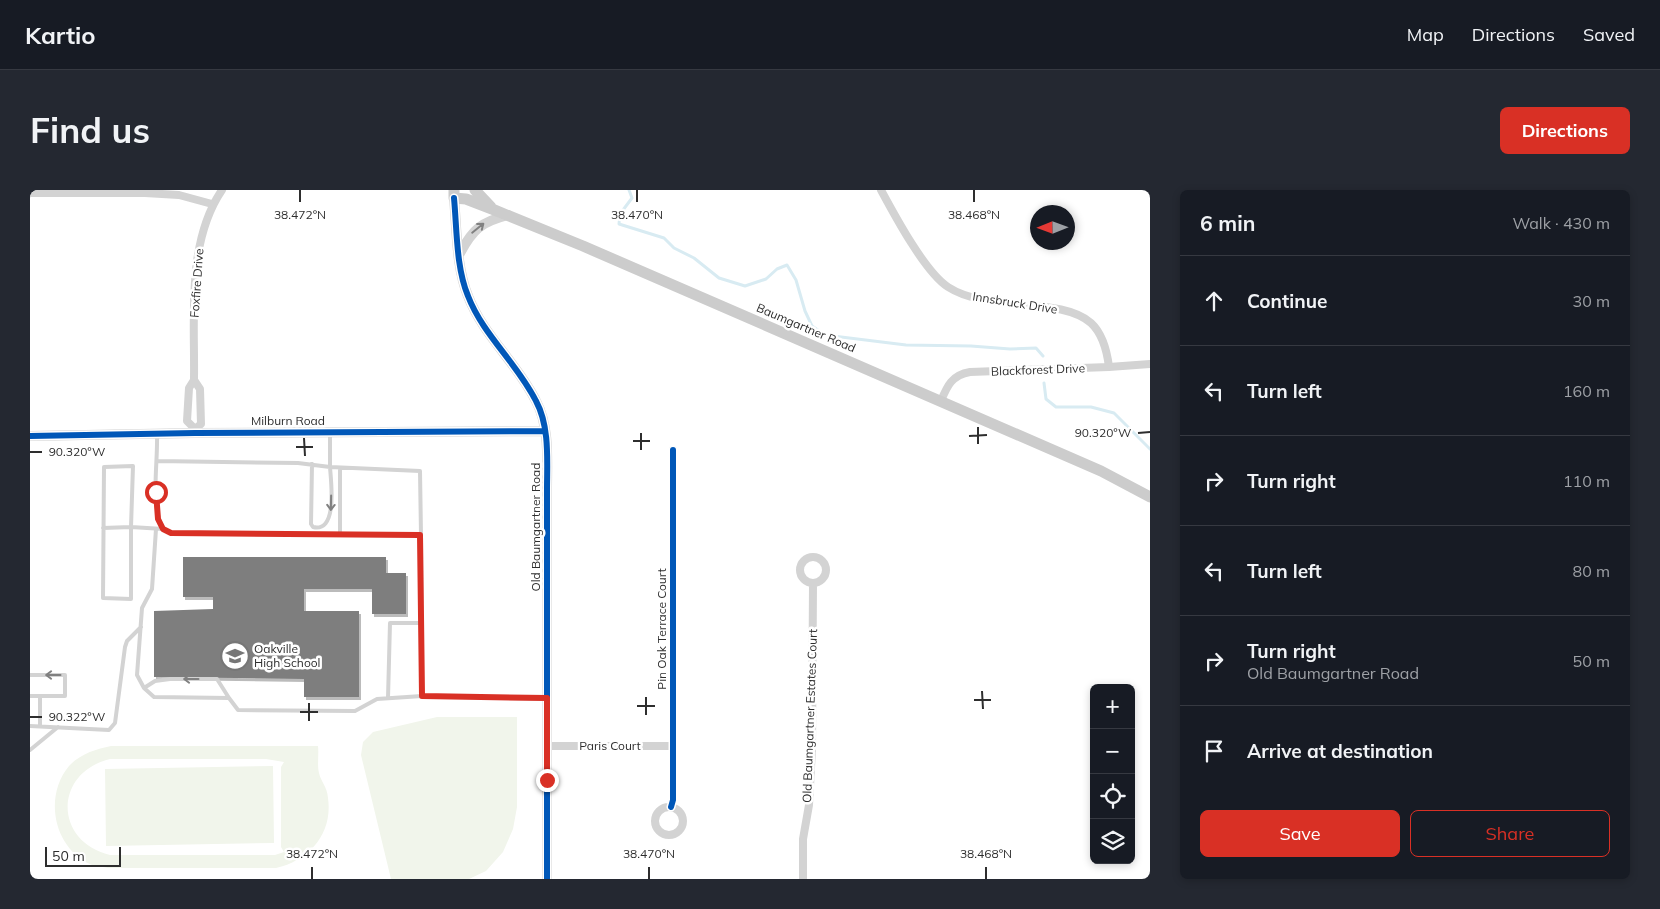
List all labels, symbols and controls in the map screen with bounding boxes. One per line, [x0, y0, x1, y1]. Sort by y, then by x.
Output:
text: Kartio [25, 20, 96, 50]
text: Map [1407, 23, 1444, 46]
text: Directions [1472, 23, 1555, 46]
text: Saved [1583, 23, 1635, 46]
button: Directions [1500, 107, 1630, 154]
text: Find us [30, 108, 150, 152]
north arrow [1030, 205, 1075, 250]
text: 38.472°N [274, 207, 326, 222]
text: 38.470°N [611, 207, 663, 222]
text: 38.468°N [948, 207, 1000, 222]
text: 6 min [1200, 210, 1255, 236]
text: Walk · 430 m [1512, 213, 1610, 233]
one-way arrow [472, 223, 485, 234]
street label: Foxfire Drive [187, 248, 206, 318]
icon: ahead [1200, 287, 1228, 315]
street label: Innsbruck Drive [972, 288, 1059, 317]
text: Continue [1247, 289, 1327, 313]
text: 30 m [1573, 291, 1610, 311]
street label: Baumgartner Road [754, 300, 858, 355]
street label: Blackforest Drive [991, 360, 1085, 379]
icon: left [1200, 377, 1228, 405]
text: Turn left [1247, 379, 1322, 403]
text: 160 m [1563, 381, 1610, 401]
street label: Milburn Road [251, 413, 325, 428]
text: 90.320°W [1075, 425, 1131, 440]
text: 90.320°W [49, 444, 105, 459]
street label: Old Baumgartner Road [528, 462, 543, 592]
icon: right [1200, 467, 1228, 495]
text: Turn right [1247, 469, 1336, 493]
text: 110 m [1563, 471, 1610, 491]
route start [145, 481, 168, 504]
one-way arrow [326, 495, 336, 511]
icon: left [1200, 557, 1228, 585]
text: Turn left [1247, 559, 1322, 583]
text: 80 m [1573, 561, 1610, 581]
street label: Pin Oak Terrace Court [654, 568, 669, 690]
street label: Old Baumgartner Estates Court [799, 629, 820, 803]
text: Turn right [1247, 639, 1336, 663]
school or university icon: Oakville High School [220, 641, 250, 671]
place label: Oakville High School [254, 641, 320, 670]
icon: right [1200, 647, 1228, 675]
text: 50 m [1573, 651, 1610, 671]
text: Old Baumgartner Road [1247, 663, 1419, 683]
one-way arrow [46, 670, 62, 680]
one-way arrow [183, 674, 200, 684]
map controls [1090, 684, 1135, 864]
button: + [1090, 684, 1135, 729]
text: 90.322°W [49, 709, 105, 724]
button: − [1090, 729, 1135, 774]
icon: arrive [1200, 737, 1228, 765]
street label: Paris Court [579, 738, 641, 753]
text: Arrive at destination [1247, 739, 1433, 763]
route end [536, 769, 559, 792]
button: locate [1090, 774, 1135, 819]
button: Save [1200, 810, 1400, 857]
button: Share [1410, 810, 1610, 857]
button: layers [1090, 819, 1135, 864]
scale bar [45, 844, 121, 867]
text: 38.472°N [286, 846, 338, 861]
text: 38.470°N [623, 846, 675, 861]
text: 38.468°N [960, 846, 1012, 861]
text: 50 m [52, 847, 85, 865]

